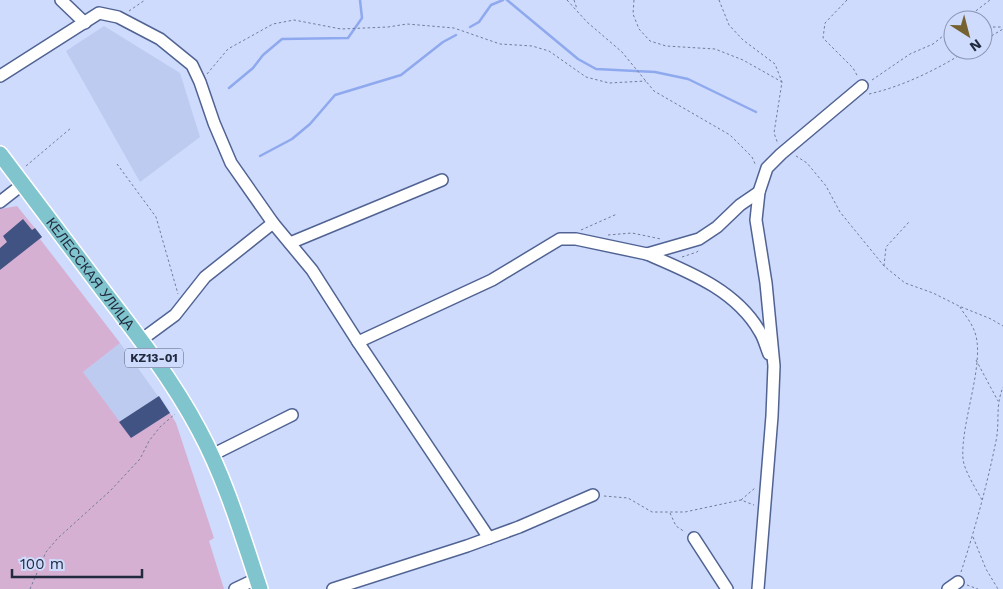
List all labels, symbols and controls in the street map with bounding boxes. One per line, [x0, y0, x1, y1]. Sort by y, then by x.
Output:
north arrow [943, 10, 993, 60]
text: N [967, 36, 985, 55]
street label: КЕЛЕССКАЯ УЛИЦА [43, 214, 138, 333]
road number: KZ13-01 [125, 348, 183, 368]
scale bar [12, 546, 142, 578]
text: 100 m [20, 555, 64, 573]

